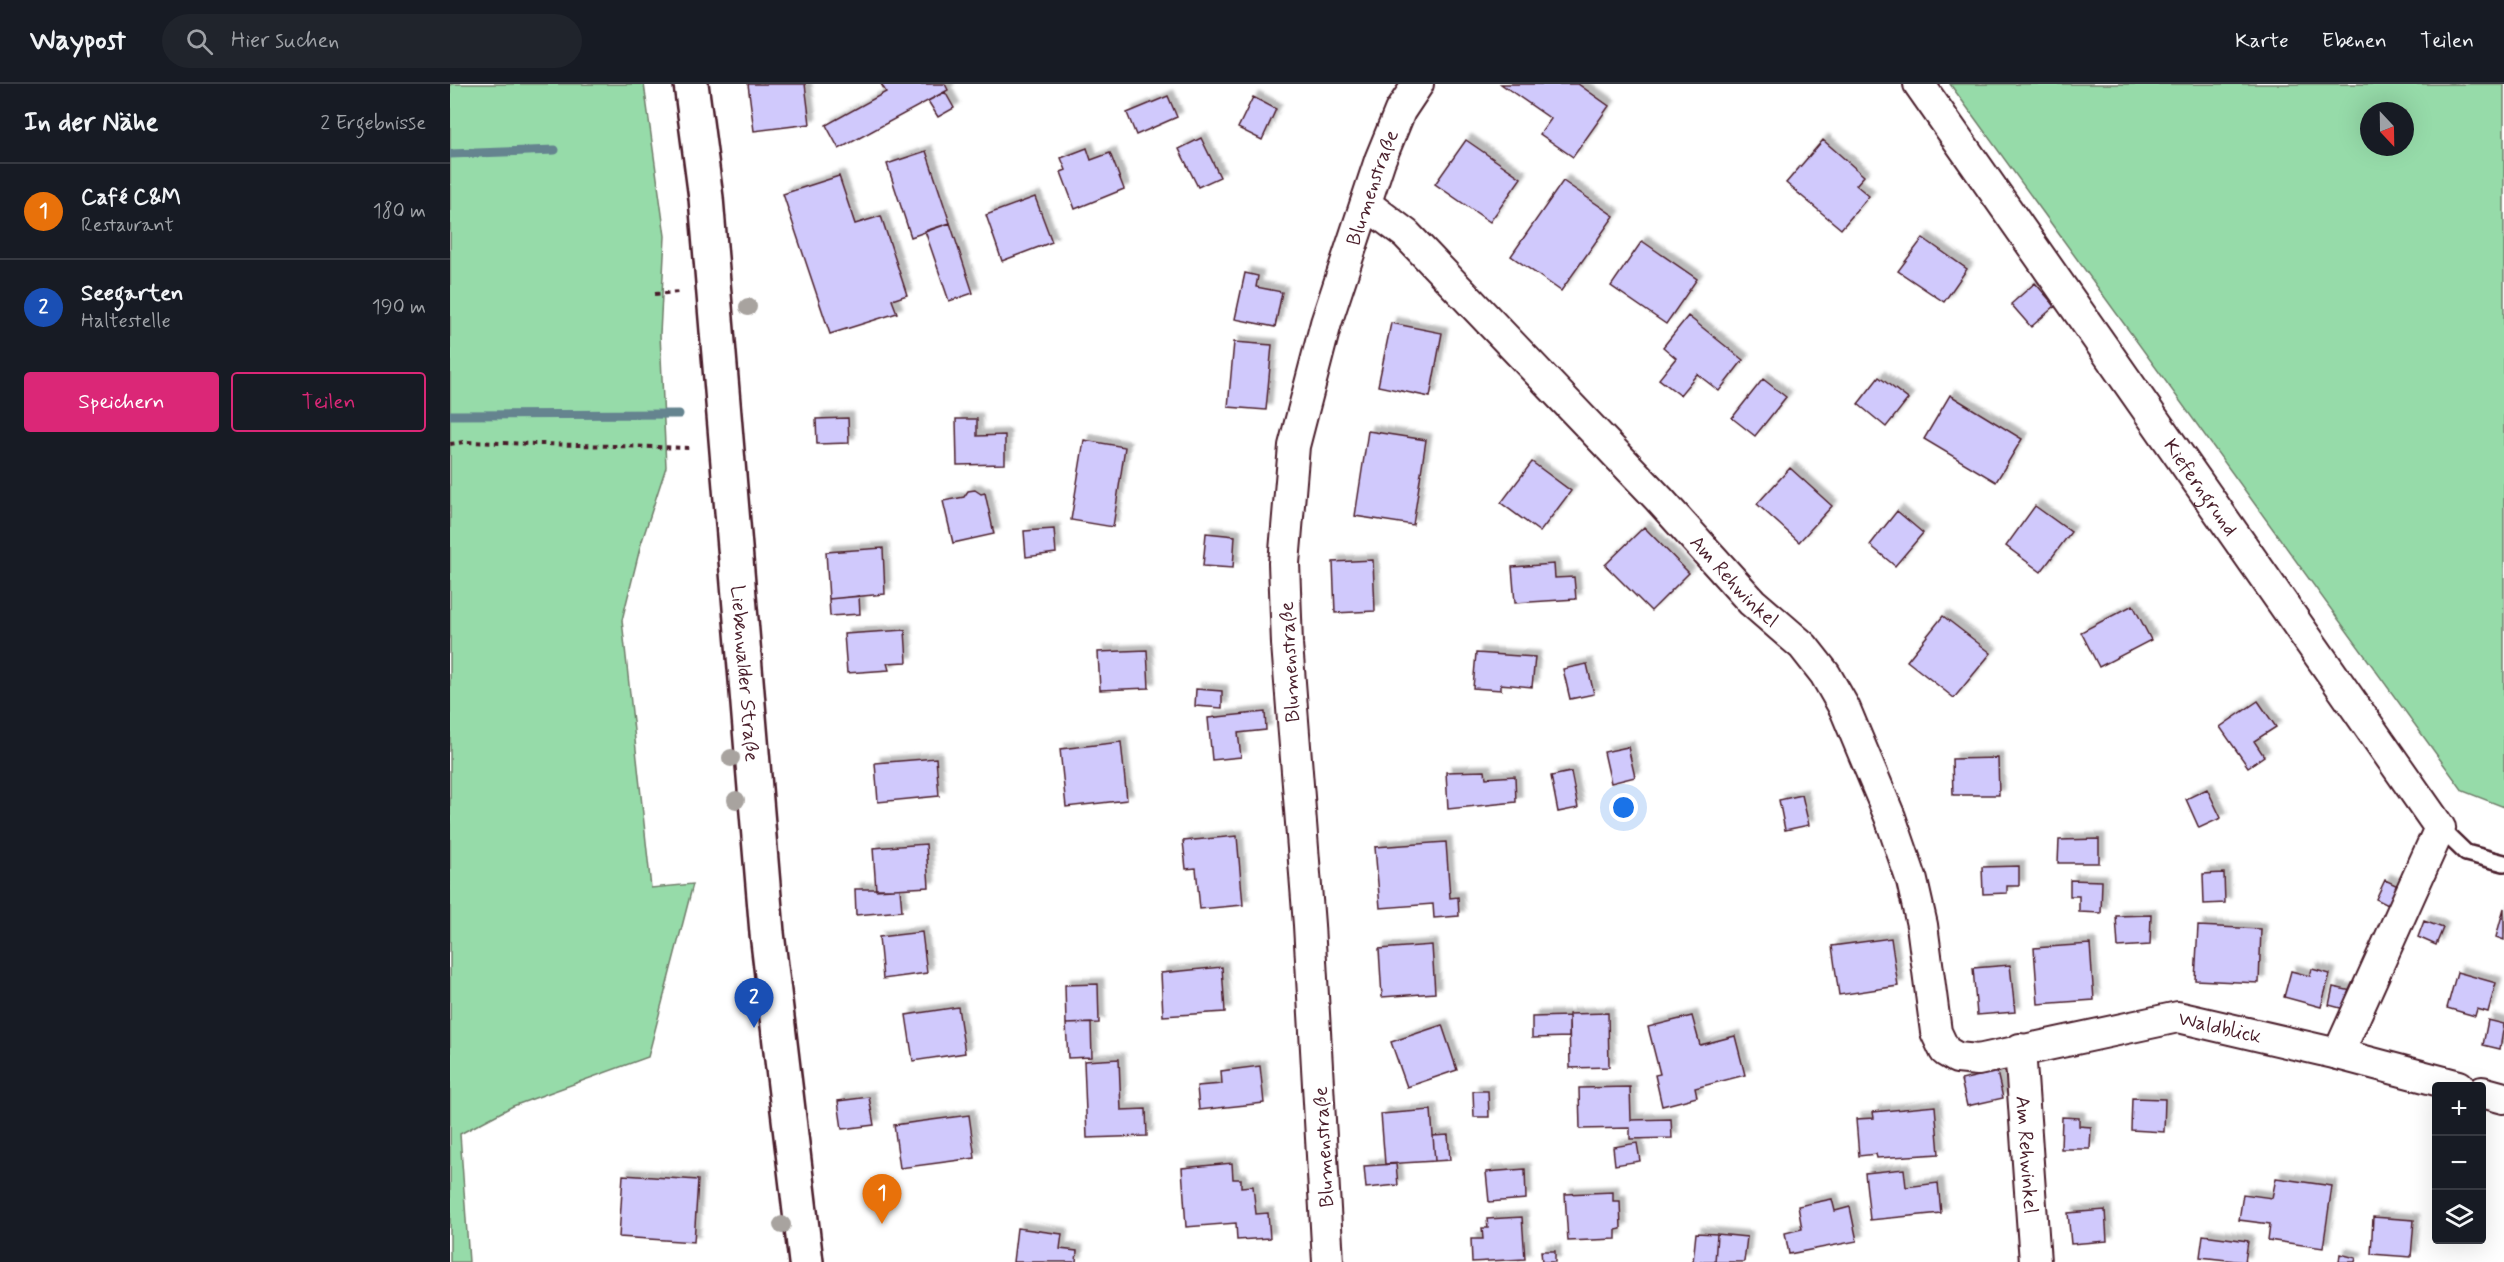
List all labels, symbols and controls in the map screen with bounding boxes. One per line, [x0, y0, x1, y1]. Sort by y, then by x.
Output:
search box [162, 14, 582, 68]
text: Waypost [30, 23, 126, 60]
icon: search [183, 25, 216, 58]
text: Hier suchen [231, 27, 339, 55]
text: Karte [2235, 27, 2289, 55]
text: Ebenen [2322, 27, 2387, 55]
text: Teilen [2420, 27, 2474, 55]
north arrow [2360, 102, 2414, 156]
text: In der Nähe [24, 106, 158, 140]
text: 2 Ergebnisse [320, 110, 426, 137]
street label: Blumenstraße [1341, 126, 1406, 249]
text: Café C&M [81, 184, 181, 212]
text: 1 [39, 198, 48, 225]
text: 180 m [373, 198, 426, 225]
text: Restaurant [81, 212, 174, 239]
text: Seegarten [81, 280, 183, 308]
text: 2 [39, 294, 48, 321]
text: 190 m [372, 294, 426, 321]
text: Haltestelle [81, 308, 171, 335]
button: Speichern [24, 372, 219, 432]
button: Teilen [231, 372, 426, 432]
street label: Kieferngrund [2157, 434, 2243, 542]
street label: Am Rehwinkel [1683, 530, 1784, 634]
street label: Liebenwalder Straße [723, 584, 765, 763]
street label: Blumenstraße [1274, 601, 1307, 723]
your location [1609, 793, 1638, 822]
pin: 2 [734, 978, 774, 1028]
street label: Waldblick [2176, 1006, 2264, 1051]
map controls [2432, 1082, 2486, 1244]
button: + [2432, 1082, 2486, 1136]
street label: Blumenstraße [1308, 1086, 1341, 1208]
street label: Am Rehwinkel [2008, 1095, 2044, 1215]
button: − [2432, 1136, 2486, 1190]
pin: 1 [862, 1174, 902, 1224]
button: layers [2432, 1190, 2486, 1244]

